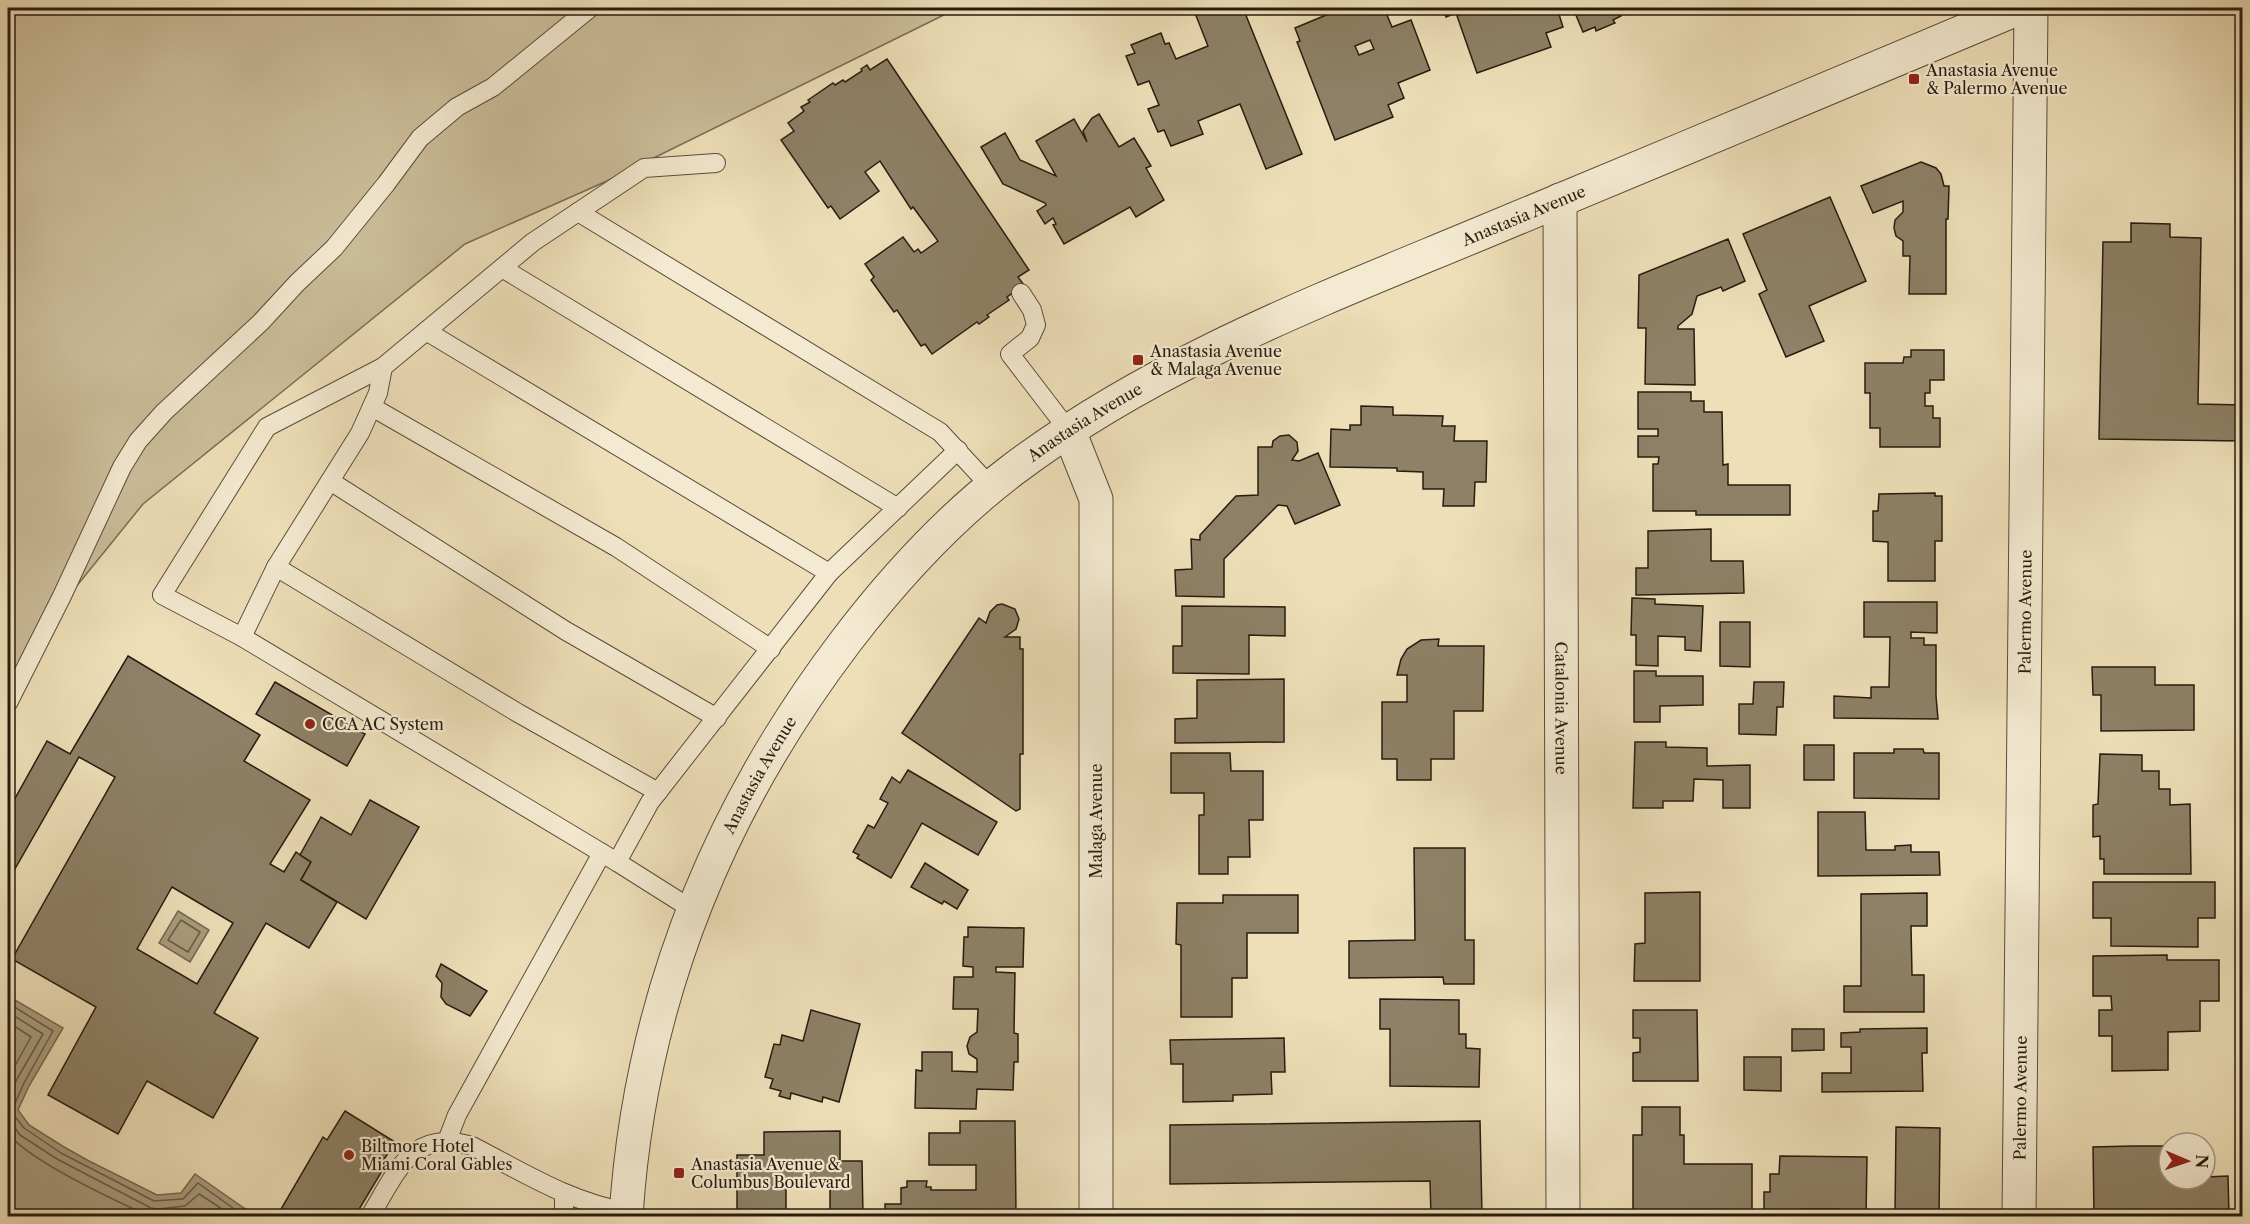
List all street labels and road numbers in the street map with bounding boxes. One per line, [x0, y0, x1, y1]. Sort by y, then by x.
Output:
street label: Anastasia Avenue [1458, 181, 1588, 250]
street label: Anastasia Avenue [1023, 378, 1146, 466]
street label: Palermo Avenue [2014, 550, 2036, 674]
street label: Catalonia Avenue [1551, 641, 1572, 775]
street label: Anastasia Avenue [718, 712, 801, 838]
street label: Malaga Avenue [1086, 764, 1106, 878]
street label: Palermo Avenue [2010, 1036, 2031, 1160]

